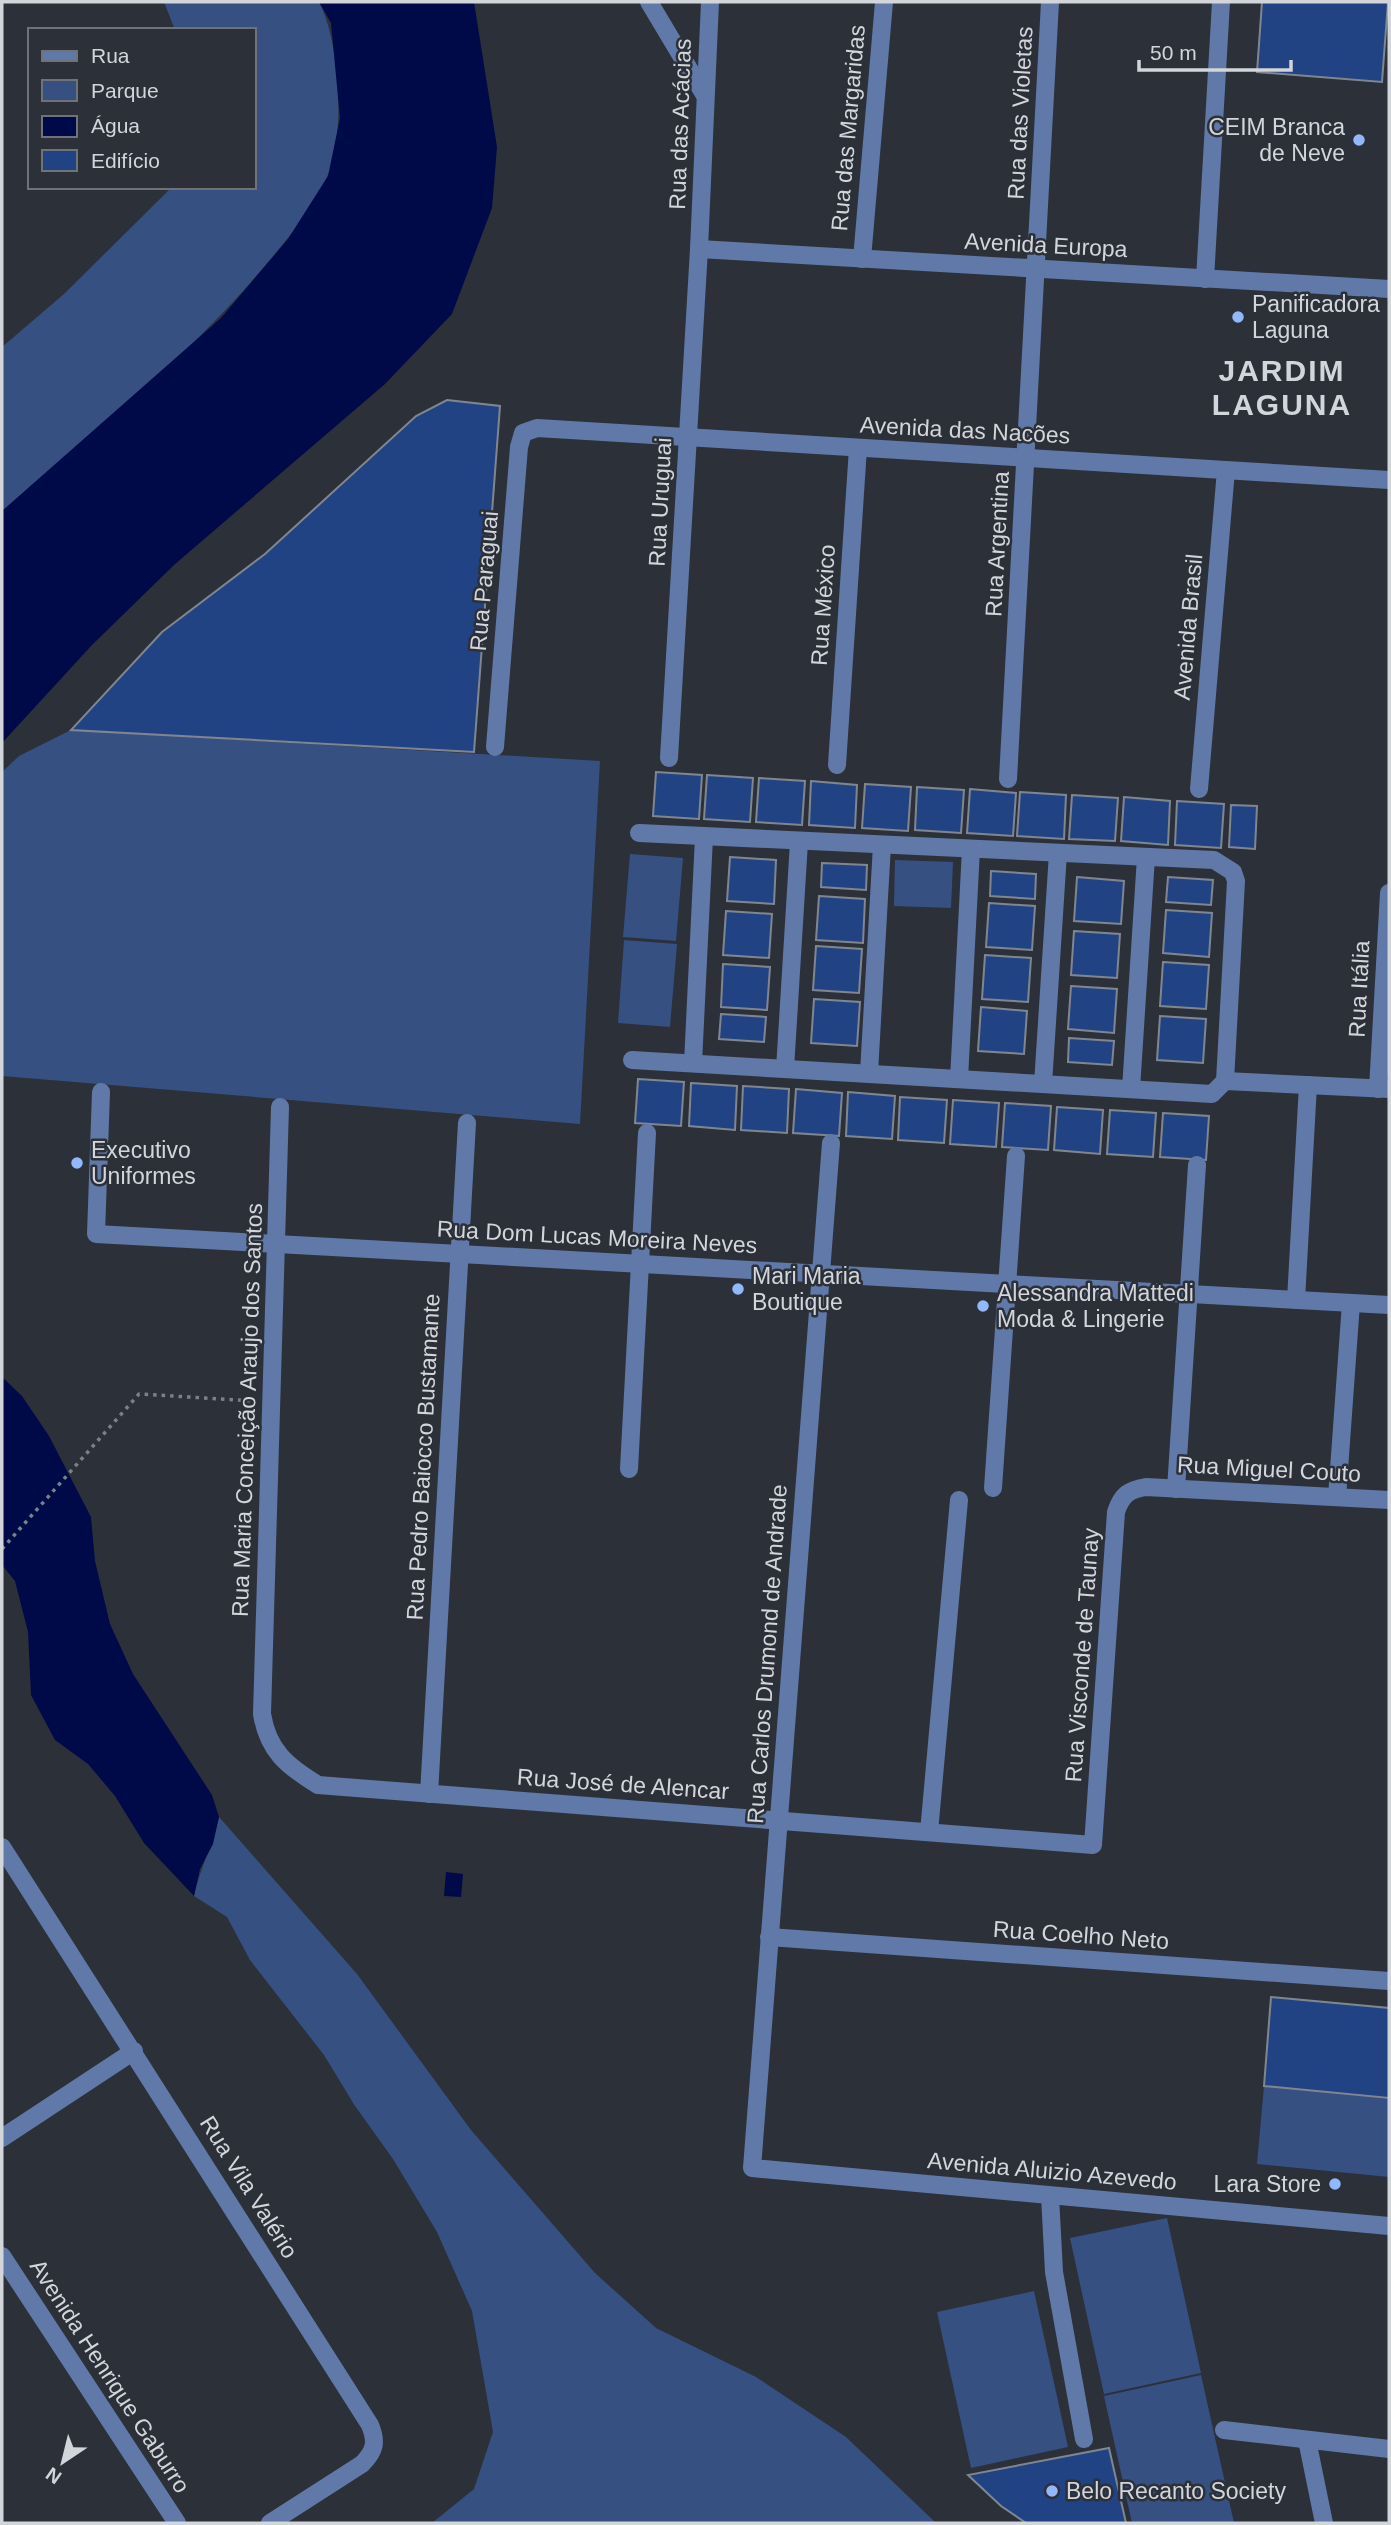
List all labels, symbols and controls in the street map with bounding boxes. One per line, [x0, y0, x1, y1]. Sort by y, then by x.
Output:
street label: Rua das Margaridas [826, 24, 870, 232]
street label: Rua das Violetas [1002, 26, 1038, 200]
legend [28, 28, 256, 189]
scale bar [1139, 28, 1291, 72]
street label: Rua das Acácias [664, 38, 696, 210]
text: 50 m [1150, 41, 1197, 64]
text: Rua [91, 44, 130, 67]
text: Parque [91, 79, 159, 102]
text: Água [91, 114, 140, 137]
place label: CEIM Branca de Neve [1208, 114, 1345, 166]
marker: CEIM Branca de Neve [1351, 132, 1367, 148]
text: Edifício [91, 149, 160, 172]
street label: Avenida Europa [964, 228, 1128, 262]
place label: Panificadora Laguna [1252, 291, 1380, 343]
marker: Panificadora Laguna [1230, 309, 1246, 325]
district label: JARDIM LAGUNA [1212, 354, 1352, 421]
street label: Avenida das Nacões [859, 412, 1071, 448]
street label: Rua Uruguai [644, 437, 676, 567]
street label: Rua Argentina [980, 470, 1014, 617]
street label: Rua Paraguai [465, 510, 503, 652]
street label: Rua México [806, 544, 840, 666]
street label: Avenida Brasil [1169, 553, 1207, 701]
street label: Rua Itália [1343, 940, 1375, 1038]
place label: Executivo Uniformes [91, 1137, 196, 1189]
marker: Executivo Uniformes [69, 1155, 85, 1171]
street label: Rua Maria Conceição Araujo dos Santos [227, 1203, 267, 1617]
street label: Rua Dom Lucas Moreira Neves [436, 1216, 758, 1258]
place label: Mari Maria Boutique [752, 1263, 861, 1315]
place label: Alessandra Mattedi Moda & Lingerie [997, 1280, 1194, 1332]
marker: Mari Maria Boutique [730, 1281, 746, 1297]
street label: Rua Pedro Baiocco Bustamante [401, 1293, 445, 1621]
marker: Alessandra Mattedi Moda & Lingerie [975, 1298, 991, 1314]
street label: Rua Miguel Couto [1176, 1451, 1362, 1487]
street label: Rua Carlos Drumond de Andrade [742, 1483, 792, 1825]
street label: Rua Visconde de Taunay [1060, 1526, 1104, 1783]
street label: Rua José de Alencar [516, 1764, 730, 1804]
street label: Rua Coelho Neto [992, 1916, 1170, 1954]
street label: Rua Vila Valério [195, 2111, 303, 2263]
street label: Avenida Aluizio Azevedo [926, 2147, 1178, 2195]
place label: Lara Store [1214, 2171, 1321, 2197]
marker: Lara Store [1327, 2176, 1343, 2192]
street label: Avenida Henrique Gaburro [25, 2254, 195, 2498]
north arrow [28, 2427, 98, 2497]
text: N [42, 2463, 65, 2488]
place label: Belo Recanto Society [1066, 2478, 1286, 2504]
marker: Belo Recanto Society [1044, 2483, 1060, 2499]

